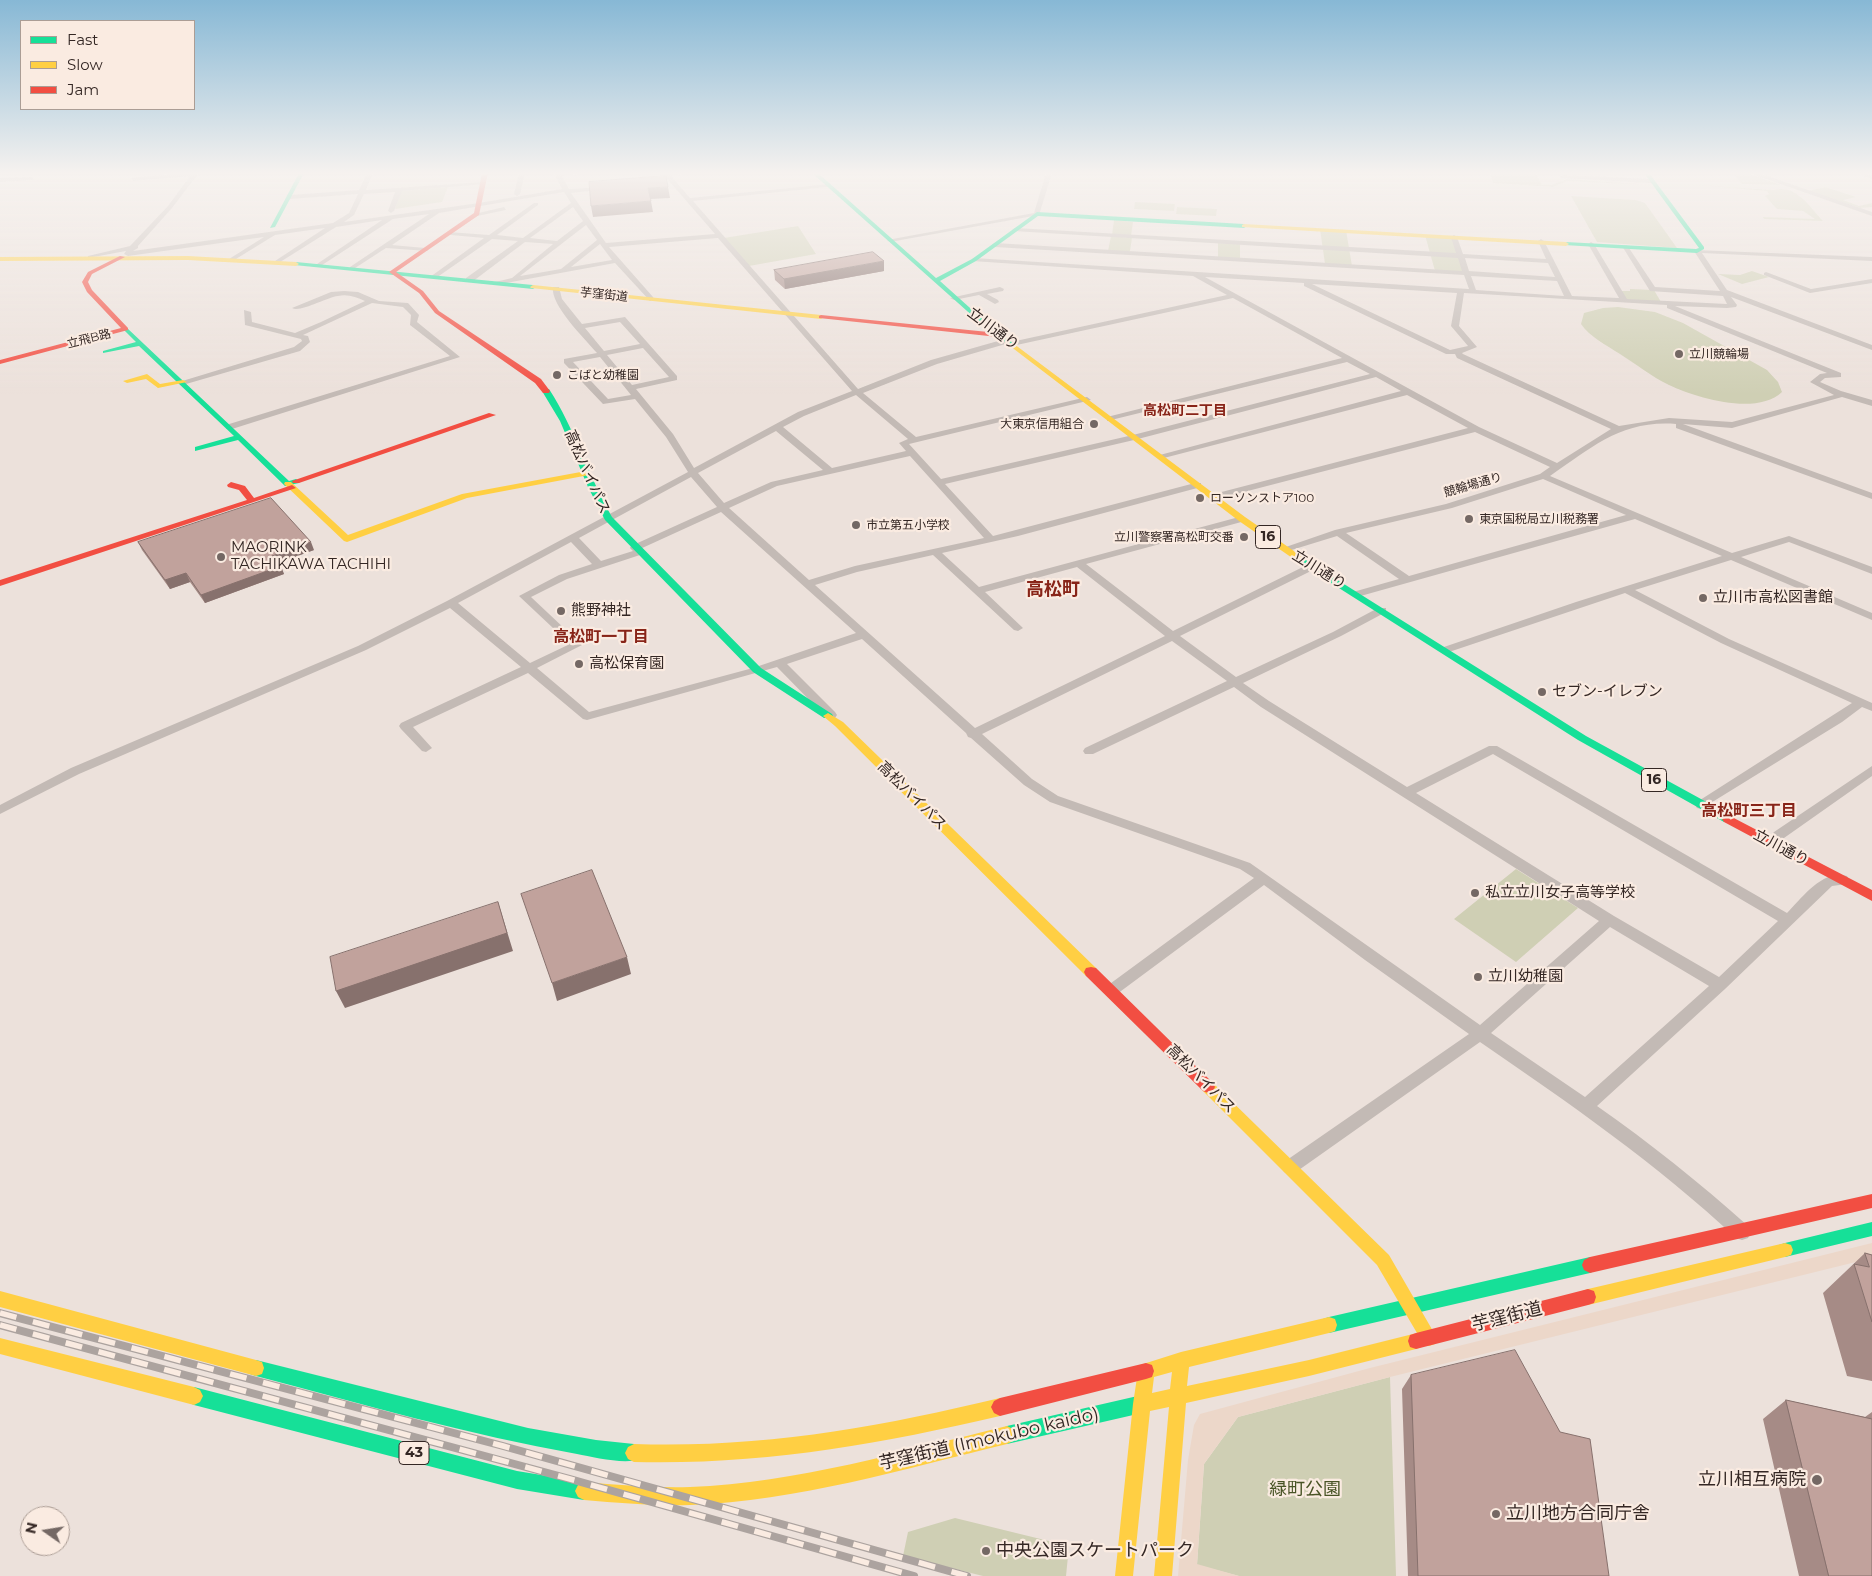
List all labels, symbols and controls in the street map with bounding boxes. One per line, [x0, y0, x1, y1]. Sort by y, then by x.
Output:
legend [20, 20, 195, 110]
text: Fast [67, 30, 98, 49]
text: Slow [67, 55, 103, 74]
text: Jam [67, 80, 99, 99]
street label: 芋窪街道 [579, 285, 629, 305]
street label: 立川通り [964, 304, 1022, 354]
street label: 立飛B路 [65, 327, 113, 351]
place label: 立川競輪場 [1689, 347, 1749, 361]
marker: 立川競輪場 [1673, 348, 1685, 360]
place label: こばと幼稚園 [567, 368, 639, 382]
marker: こばと幼稚園 [551, 369, 563, 381]
district label: 高松町二丁目 [1143, 403, 1227, 419]
place label: 大東京信用組合 [1000, 417, 1084, 431]
marker: 大東京信用組合 [1088, 418, 1100, 430]
street label: 高松バイパス [560, 427, 614, 517]
street label: 競輪場通り [1442, 470, 1504, 500]
place label: ローソンストア100 [1210, 491, 1314, 505]
marker: ローソンストア100 [1194, 492, 1206, 504]
place label: 東京国税局立川税務署 [1479, 512, 1599, 526]
marker: 東京国税局立川税務署 [1463, 513, 1475, 525]
place label: 市立第五小学校 [866, 518, 950, 532]
marker: 市立第五小学校 [850, 519, 862, 531]
road number: 16 [1256, 526, 1280, 548]
place label: 立川警察署高松町交番 [1114, 530, 1234, 544]
marker: 立川警察署高松町交番 [1238, 531, 1250, 543]
place label: MAORINK TACHIKAWA TACHIHI [231, 539, 391, 574]
street label: 立川通り [1289, 546, 1349, 594]
marker: MAORINK TACHIKAWA TACHIHI [215, 551, 227, 563]
district label: 高松町 [1026, 579, 1080, 601]
place label: 立川市高松図書館 [1713, 589, 1833, 607]
marker: 立川市高松図書館 [1697, 592, 1709, 604]
place label: 熊野神社 [571, 602, 631, 620]
marker: 熊野神社 [555, 605, 567, 617]
district label: 高松町一丁目 [553, 627, 649, 647]
place label: 高松保育園 [589, 655, 664, 673]
marker: 高松保育園 [573, 658, 585, 670]
place label: セブン-イレブン [1552, 683, 1663, 701]
marker: セブン-イレブン [1536, 686, 1548, 698]
street label: 高松バイパス [874, 758, 950, 834]
road number: 16 [1642, 768, 1666, 792]
district label: 高松町三丁目 [1701, 801, 1797, 821]
street label: 立川通り [1750, 826, 1812, 870]
place label: 私立立川女子高等学校 [1485, 884, 1635, 902]
marker: 私立立川女子高等学校 [1469, 887, 1481, 899]
place label: 立川幼稚園 [1488, 968, 1563, 986]
marker: 立川幼稚園 [1472, 971, 1484, 983]
street label: 高松バイパス [1163, 1041, 1239, 1117]
street label: 芋窪街道 [1469, 1298, 1545, 1336]
street label: 芋窪街道 (Imokubo kaido) [877, 1403, 1101, 1475]
road number: 43 [399, 1442, 429, 1465]
place label: 立川相互病院 [1698, 1469, 1806, 1491]
marker: 立川相互病院 [1810, 1473, 1824, 1487]
park label: 緑町公園 [1269, 1479, 1341, 1501]
place label: 立川地方合同庁舎 [1506, 1503, 1650, 1525]
north arrow [20, 1506, 70, 1556]
marker: 立川地方合同庁舎 [1490, 1508, 1502, 1520]
text: N [21, 1520, 41, 1535]
place label: 中央公園スケートパーク [996, 1540, 1194, 1562]
marker: 中央公園スケートパーク [980, 1545, 992, 1557]

